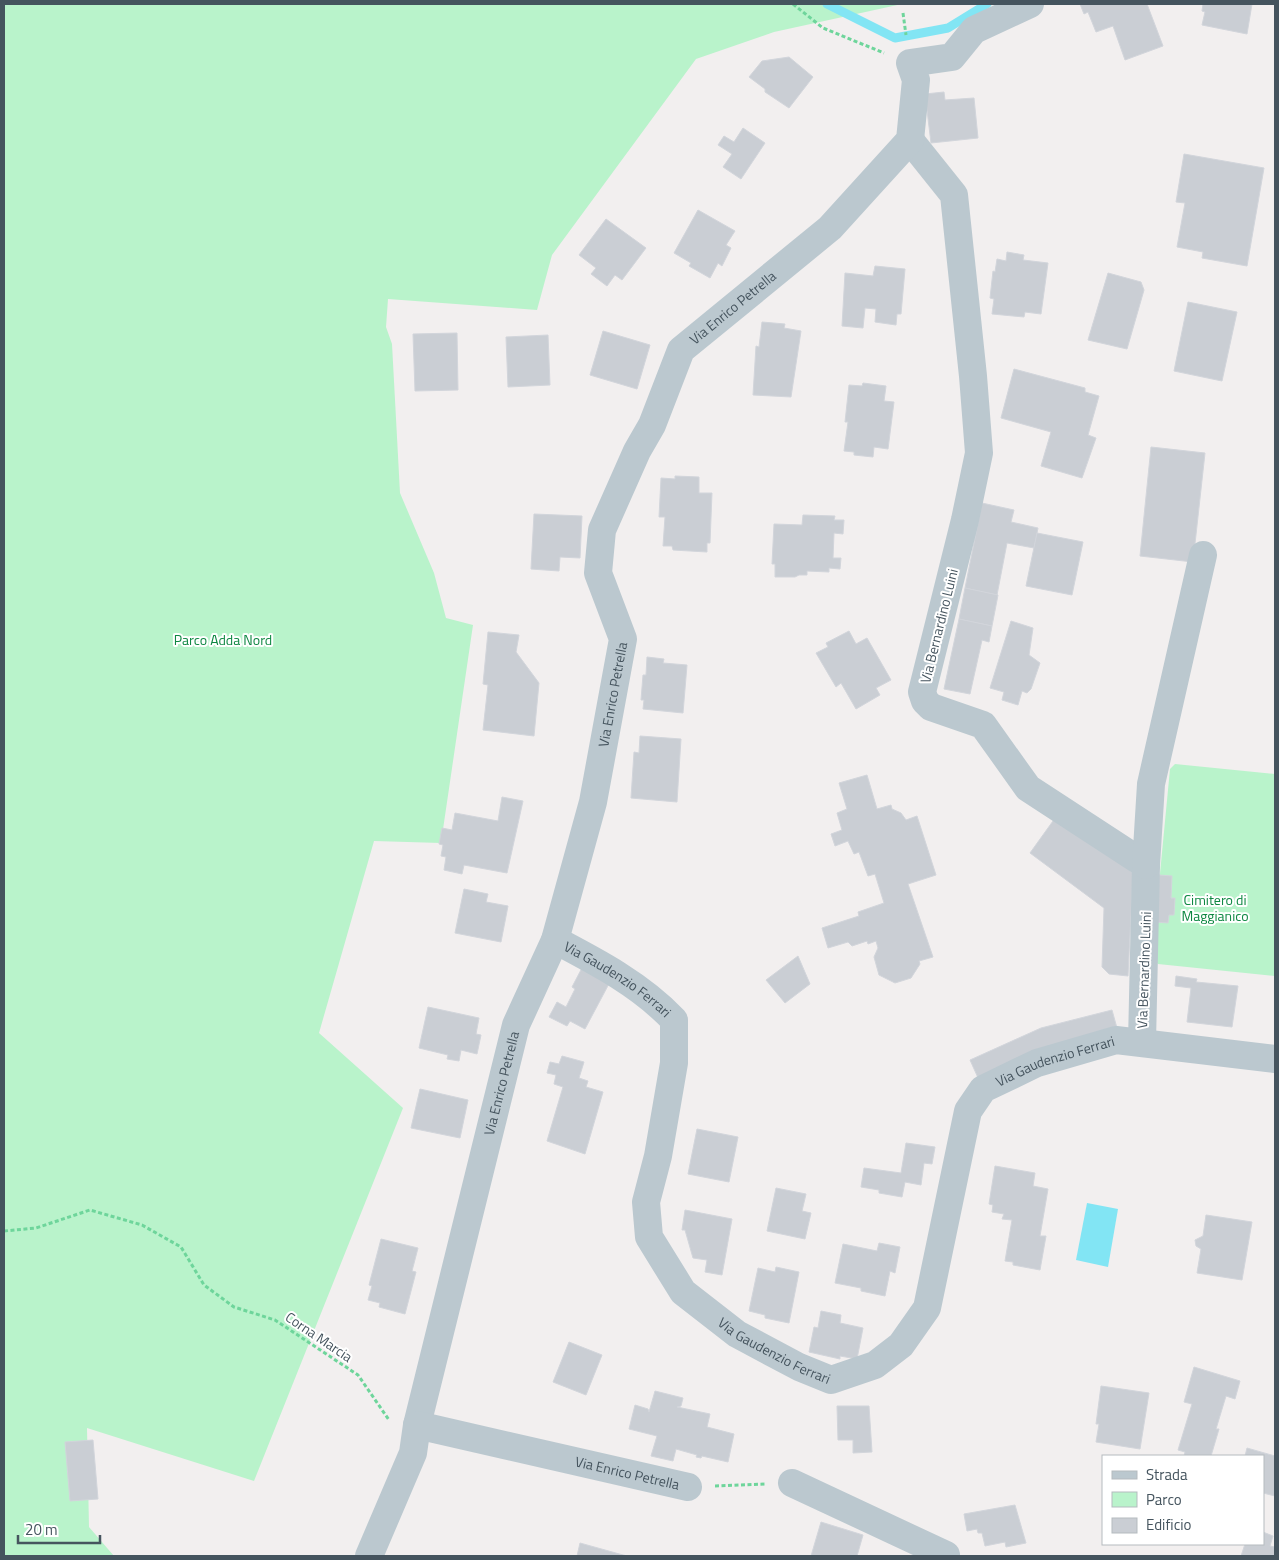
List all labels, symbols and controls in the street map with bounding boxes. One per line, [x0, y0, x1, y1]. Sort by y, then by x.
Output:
street label: Via Enrico Petrella [685, 265, 780, 349]
street label: Via Bernardino Luini [914, 566, 963, 685]
park label: Parco Adda Nord [174, 629, 272, 650]
street label: Via Enrico Petrella [592, 640, 632, 749]
park label: Cimitero di Maggianico [1181, 889, 1249, 926]
street label: Via Bernardino Luini [1131, 911, 1156, 1029]
street label: Via Gaudenzio Ferrari [560, 936, 676, 1022]
street label: Via Enrico Petrella [478, 1029, 524, 1137]
street label: Via Gaudenzio Ferrari [992, 1030, 1117, 1091]
street label: Corna Marcia [281, 1306, 357, 1367]
street label: Via Gaudenzio Ferrari [714, 1312, 834, 1389]
street label: Via Enrico Petrella [573, 1451, 682, 1495]
legend [1102, 1455, 1264, 1545]
text: Strada [1146, 1463, 1188, 1486]
text: Parco [1146, 1488, 1182, 1511]
scale bar [18, 1512, 100, 1544]
text: Edificio [1146, 1513, 1191, 1536]
text: 20 m [25, 1518, 58, 1541]

